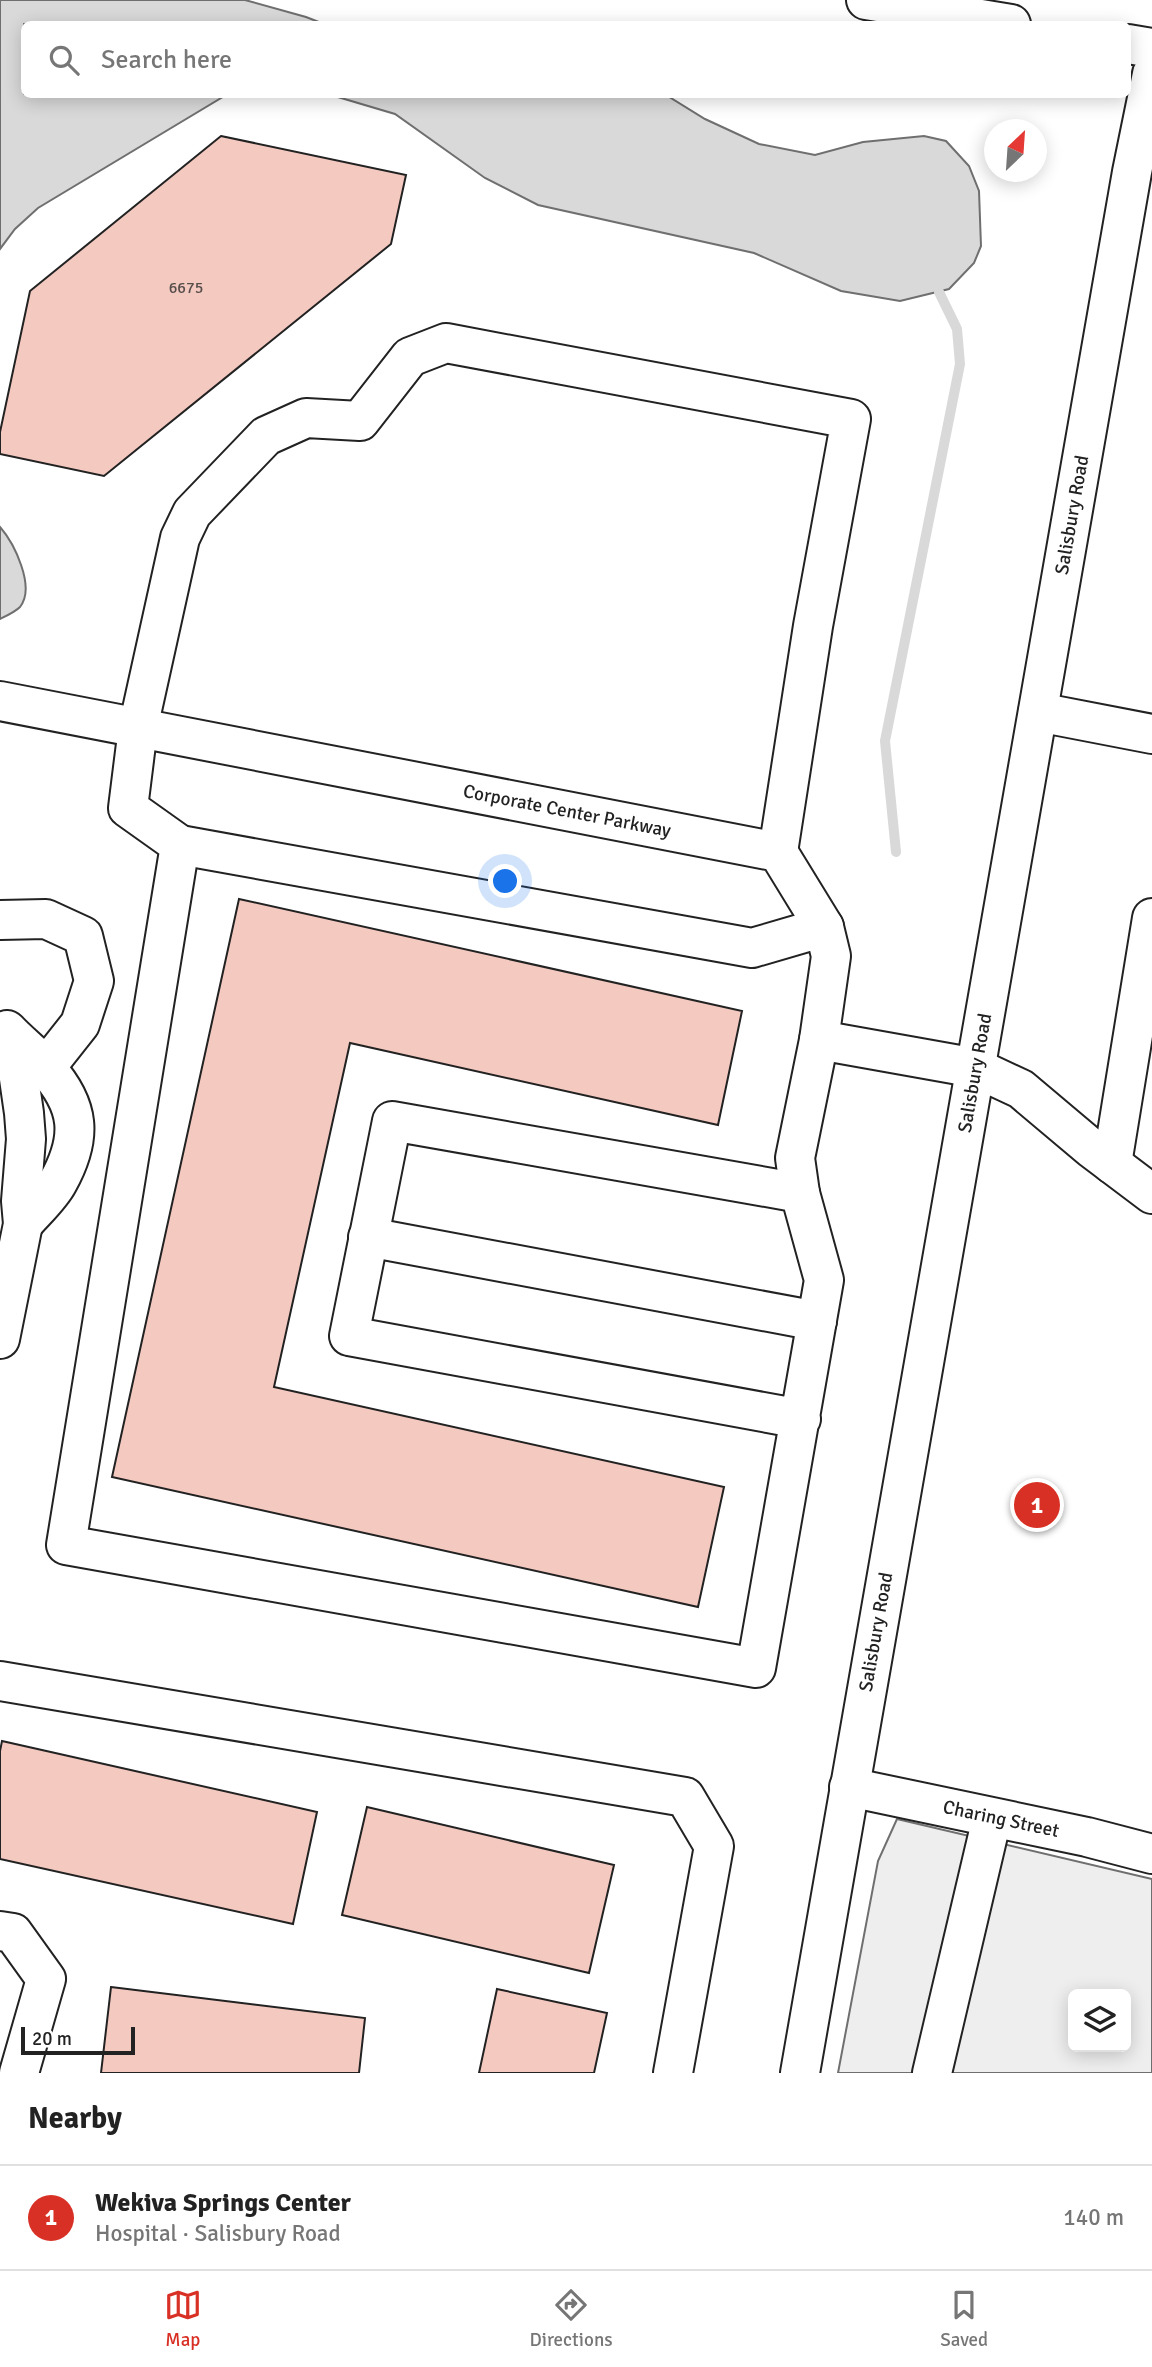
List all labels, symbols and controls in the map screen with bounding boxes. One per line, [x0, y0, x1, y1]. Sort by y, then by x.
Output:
search box [21, 21, 1131, 98]
icon: search [45, 41, 83, 79]
text: Search here [101, 44, 232, 76]
north arrow [984, 119, 1047, 182]
house number: 6675 [169, 278, 203, 298]
street label: Salisbury Road [1050, 453, 1094, 577]
street label: Corporate Center Parkway [461, 779, 673, 843]
your location [488, 864, 522, 898]
street label: Salisbury Road [953, 1011, 997, 1135]
pin: 1 [1014, 1479, 1060, 1531]
street label: Salisbury Road [854, 1570, 898, 1694]
street label: Charing Street [941, 1795, 1062, 1843]
map controls [1068, 1989, 1131, 2052]
button: layers [1068, 1989, 1131, 2052]
scale bar [21, 2024, 135, 2056]
text: 20 m [32, 2027, 72, 2051]
text: Nearby [28, 2100, 122, 2137]
text: Wekiva Springs Center [95, 2187, 351, 2219]
text: 1 [45, 2203, 57, 2232]
text: 140 m [1063, 2203, 1124, 2232]
text: Hospital · Salisbury Road [95, 2219, 341, 2248]
tab: Map [164, 2286, 202, 2352]
tab: Directions [530, 2286, 613, 2352]
tab: Saved [940, 2286, 988, 2352]

